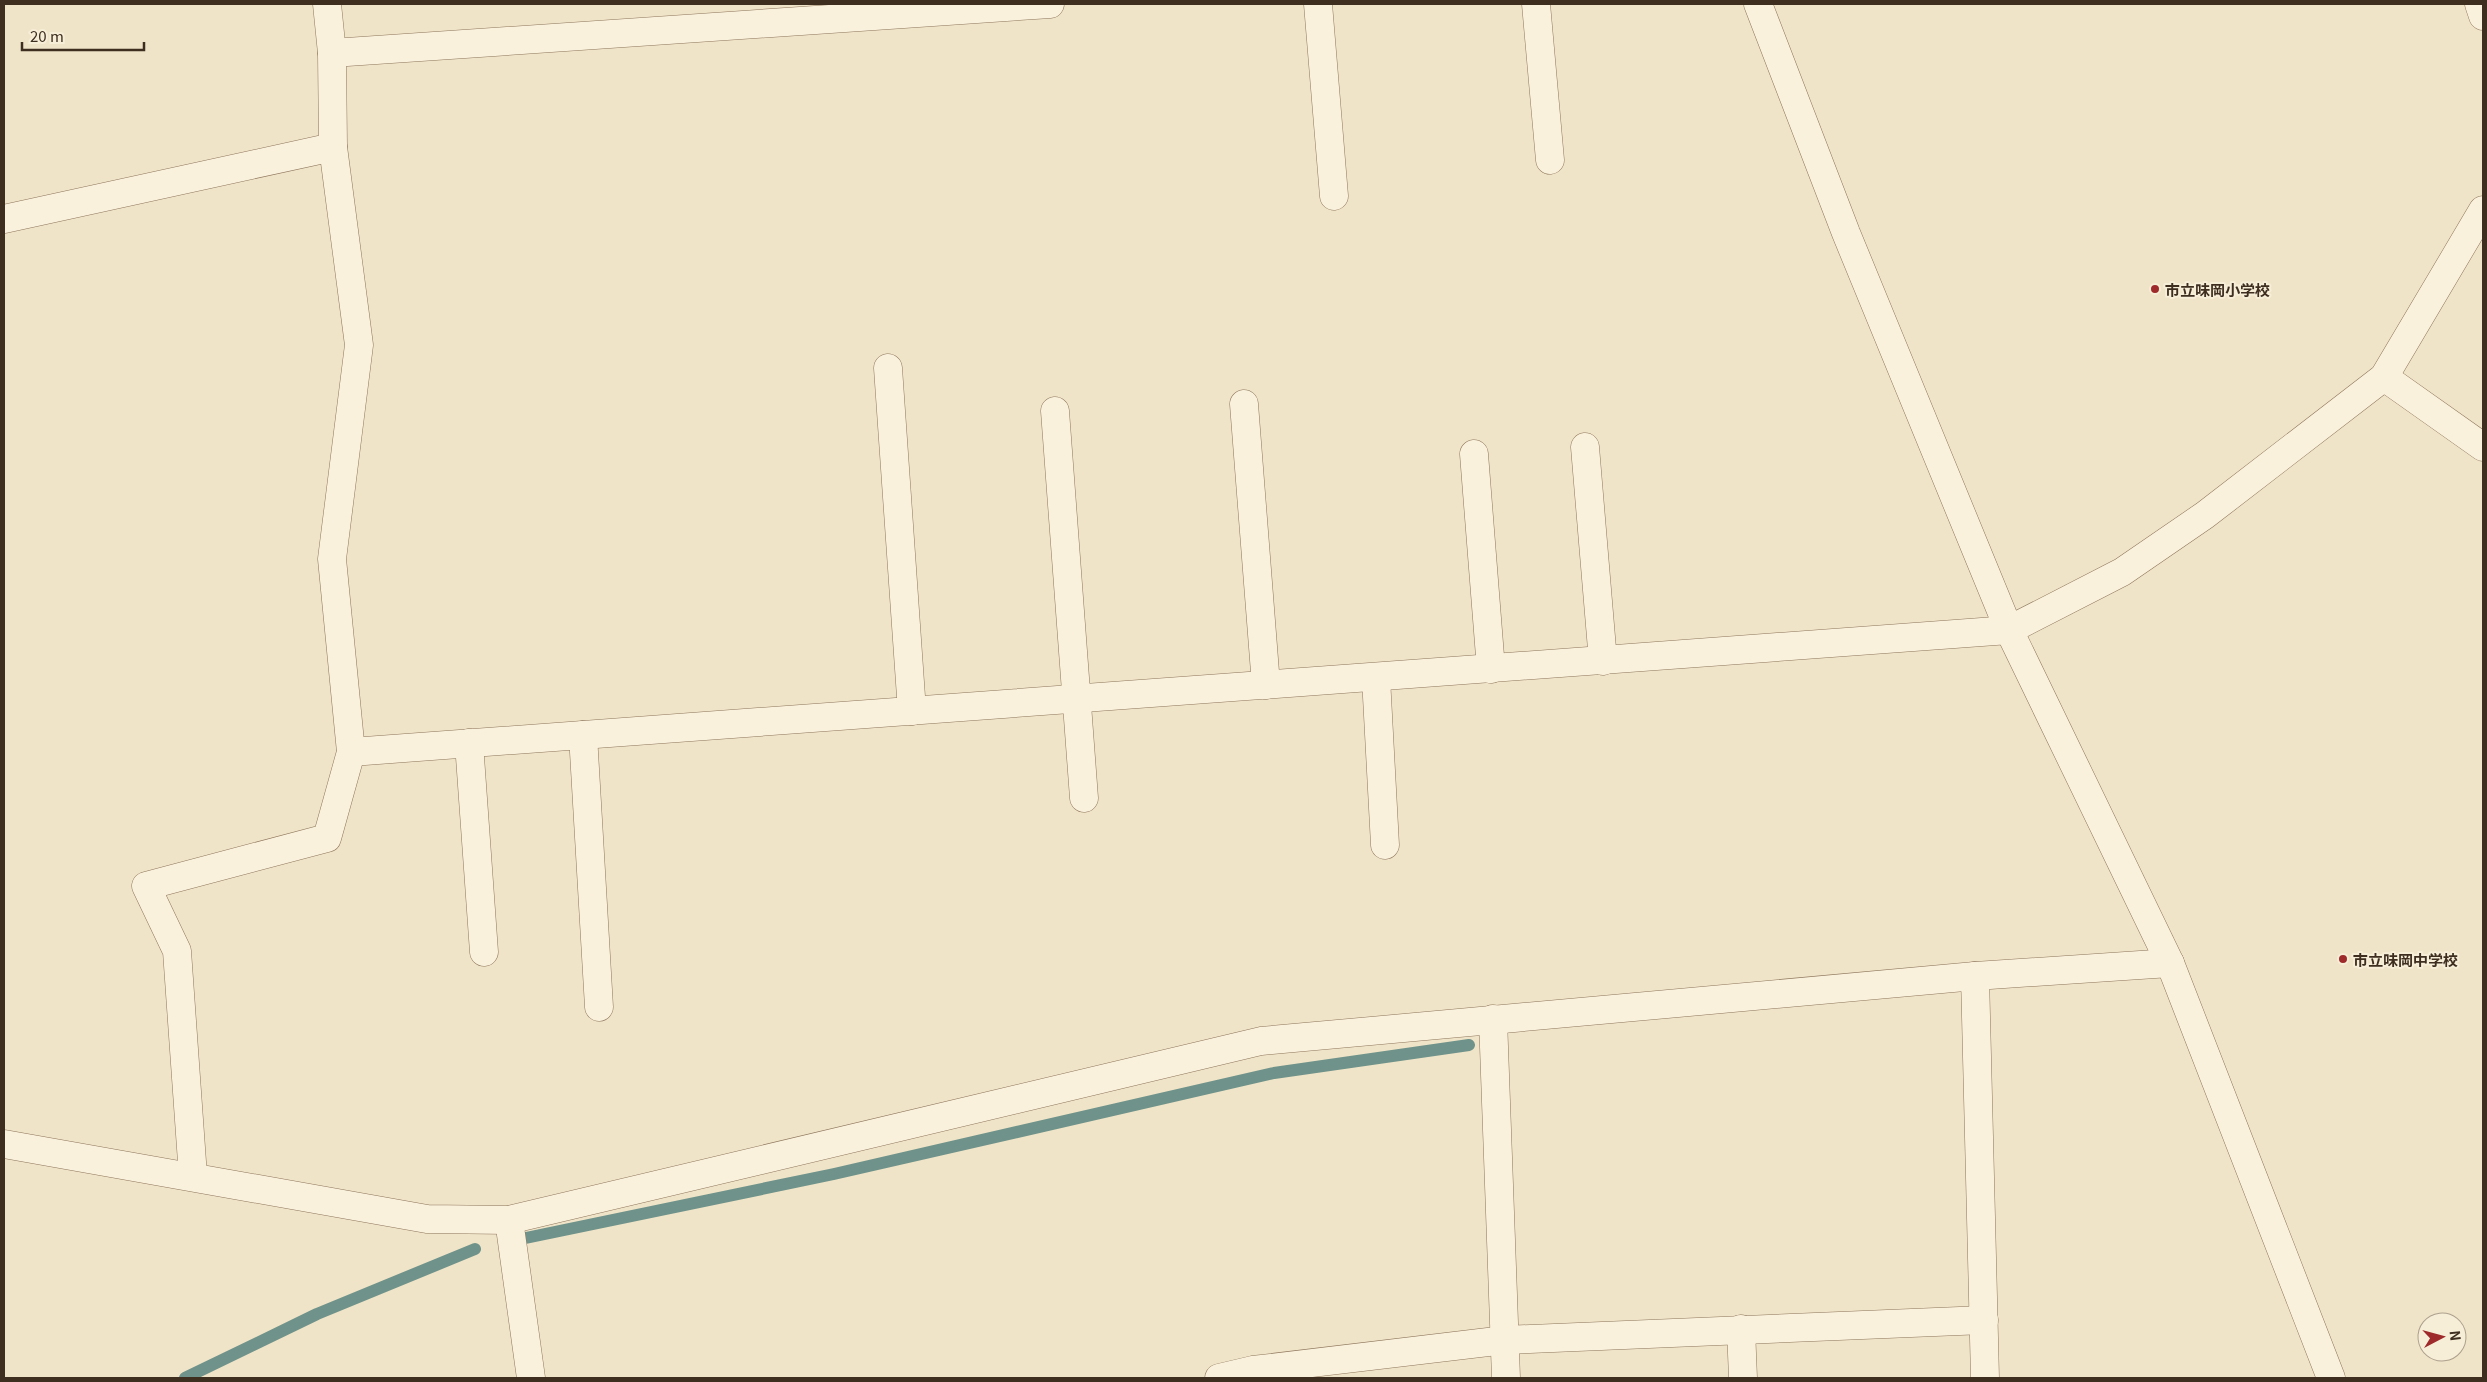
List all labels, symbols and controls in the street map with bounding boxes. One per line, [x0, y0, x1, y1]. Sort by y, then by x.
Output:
scale bar [22, 20, 145, 52]
text: 20 m [30, 25, 64, 46]
place label: 市立味岡小学校 [2165, 279, 2270, 300]
marker: 市立味岡小学校 [2149, 283, 2161, 295]
place label: 市立味岡中学校 [2353, 949, 2458, 970]
marker: 市立味岡中学校 [2337, 953, 2349, 965]
north arrow [2417, 1312, 2467, 1362]
text: N [2445, 1329, 2466, 1342]

